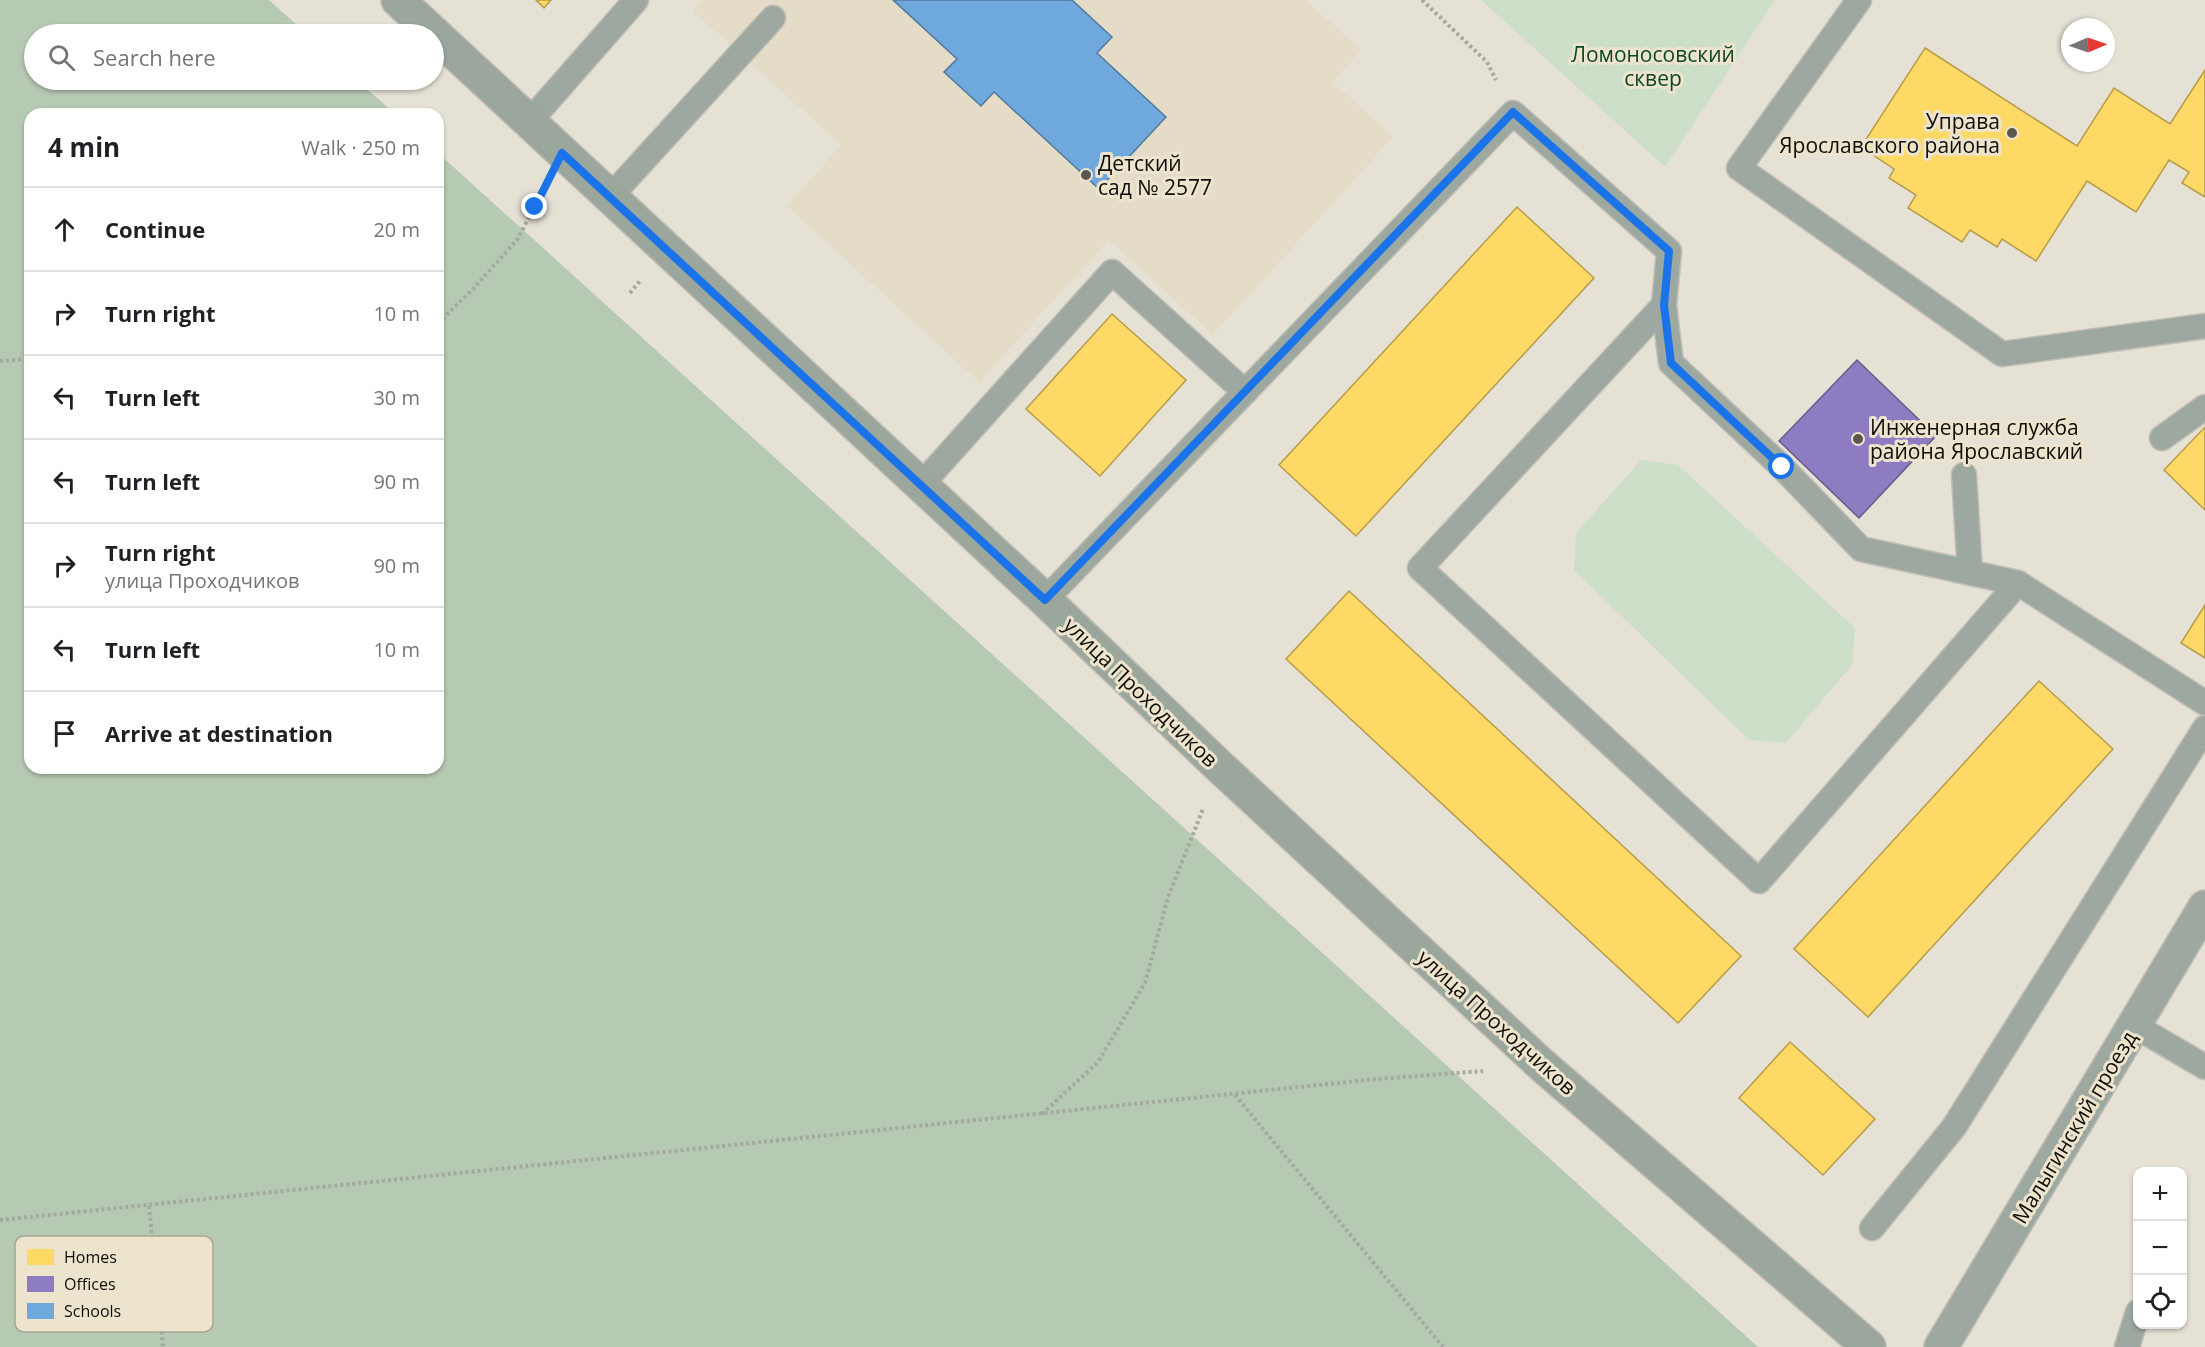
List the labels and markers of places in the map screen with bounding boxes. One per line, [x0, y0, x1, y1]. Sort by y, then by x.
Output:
place label: Управа Ярославского района [1779, 107, 2000, 159]
marker: Управа Ярославского района [2005, 126, 2019, 140]
place label: Детский сад № 2577 [1098, 149, 1212, 201]
marker: Детский сад № 2577 [1079, 168, 1093, 182]
place label: Инженерная служба района Ярославский [1870, 413, 2083, 465]
marker: Инженерная служба района Ярославский [1851, 432, 1865, 446]

